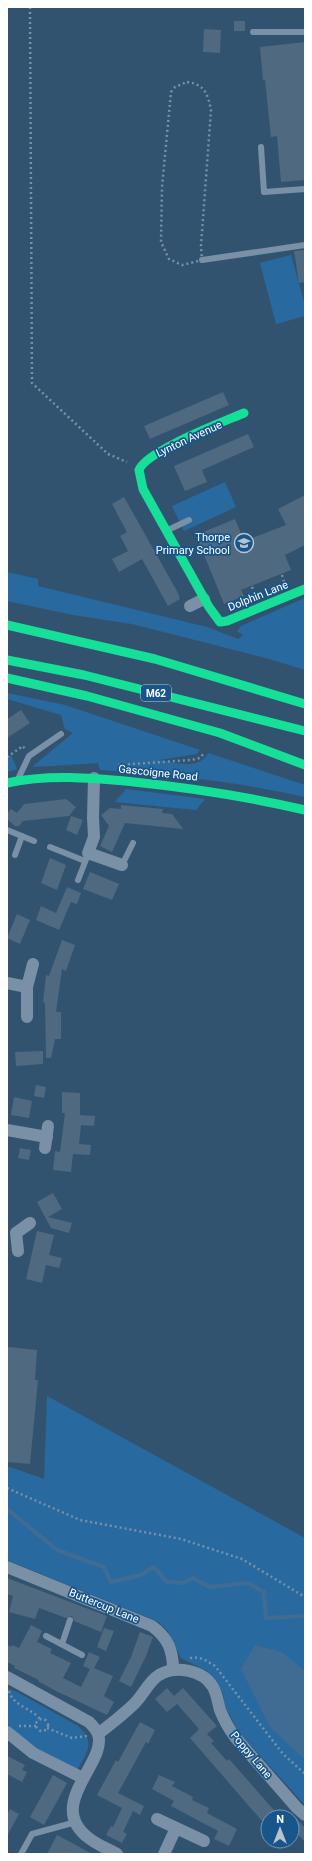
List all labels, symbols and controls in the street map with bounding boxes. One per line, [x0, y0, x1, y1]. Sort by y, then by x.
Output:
street label: Lynton Avenue [154, 418, 224, 460]
place label: Thorpe Primary School [156, 531, 230, 557]
school or university icon: Thorpe Primary School [233, 532, 255, 554]
street label: Dolphin Lane [226, 578, 290, 614]
road number: M62 [141, 685, 171, 701]
street label: Gascoigne Road [118, 762, 198, 784]
street label: Buttercup Lane [67, 1586, 141, 1626]
street label: Poppy Lane [228, 1729, 274, 1781]
north arrow [260, 1809, 300, 1849]
text: N [276, 1813, 284, 1826]

